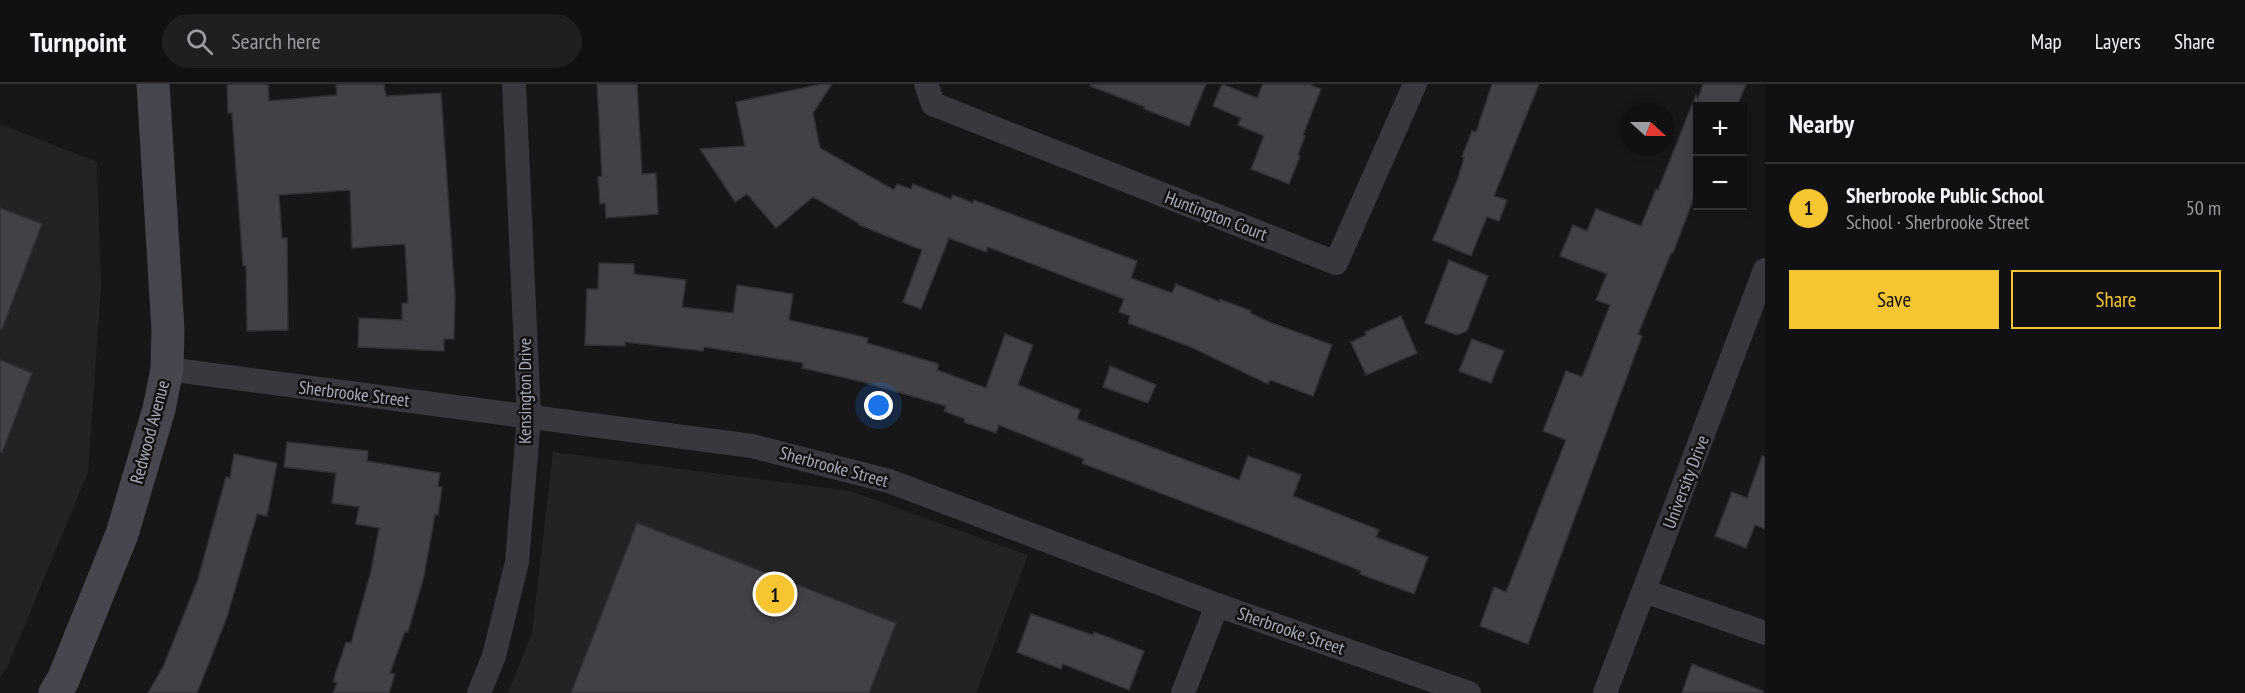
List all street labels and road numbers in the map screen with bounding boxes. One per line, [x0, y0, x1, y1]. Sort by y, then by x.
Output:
street label: Huntington Court [1162, 185, 1271, 246]
street label: Kensington Drive [513, 338, 536, 444]
street label: Sherbrooke Street [297, 375, 411, 412]
street label: Redwood Avenue [125, 378, 174, 486]
street label: University Drive [1657, 432, 1714, 532]
street label: Sherbrooke Street [777, 441, 891, 492]
street label: Sherbrooke Street [1235, 601, 1348, 660]

